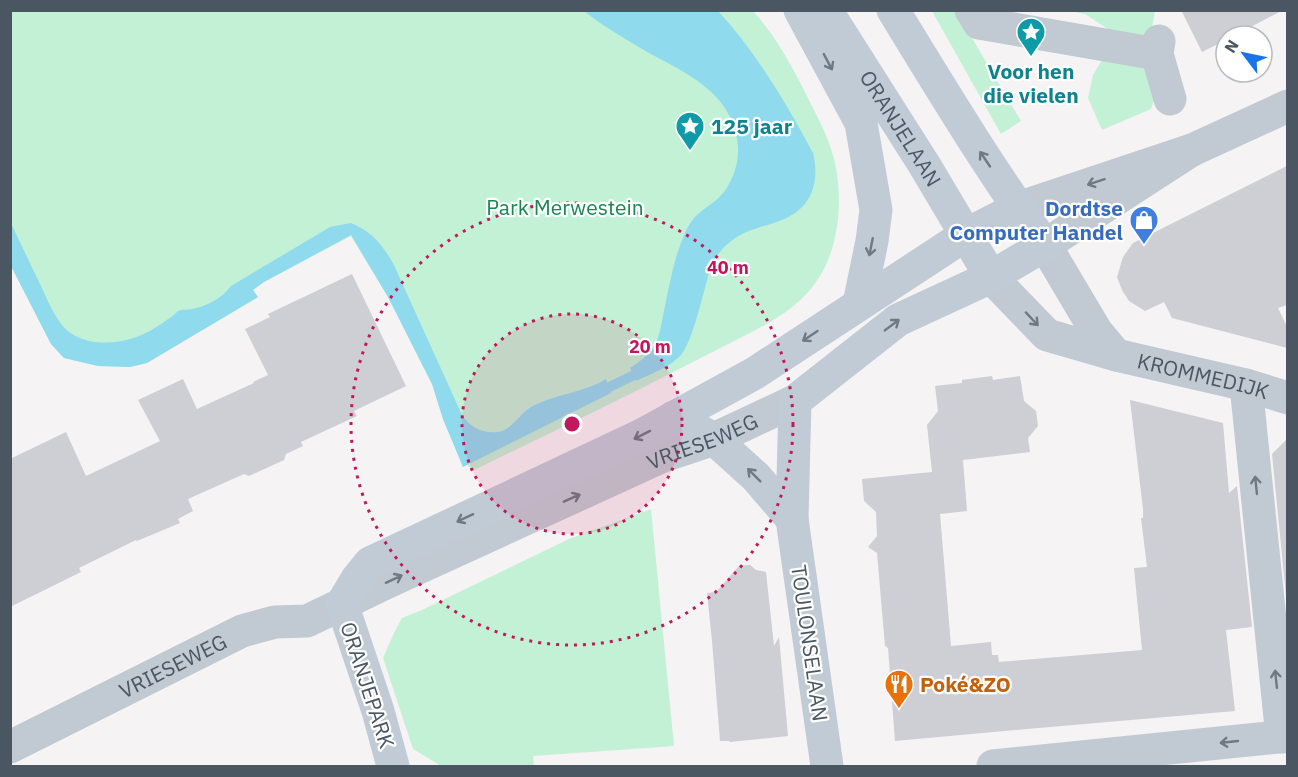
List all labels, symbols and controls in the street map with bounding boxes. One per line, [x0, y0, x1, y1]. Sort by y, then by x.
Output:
place icon: Voor hen die vielen [1015, 16, 1047, 58]
north arrow [1214, 24, 1274, 84]
text: N [1220, 36, 1243, 56]
one-way arrow [822, 53, 834, 70]
place label: Voor hen die vielen [983, 57, 1079, 109]
street label: ORANJELAAN [854, 65, 948, 192]
place icon: 125 jaar [674, 110, 706, 152]
place label: 125 jaar [711, 112, 793, 140]
one-way arrow [979, 151, 991, 168]
one-way arrow [1087, 177, 1106, 188]
park label: Park Merwestein [486, 193, 644, 221]
place label: Dordtse Computer Handel [950, 194, 1123, 246]
shop icon: Dordtse Computer Handel [1128, 204, 1160, 246]
one-way arrow [865, 237, 876, 256]
text: 40 m [707, 256, 749, 279]
one-way arrow [1025, 312, 1039, 327]
one-way arrow [883, 319, 899, 331]
one-way arrow [802, 331, 819, 343]
text: 20 m [629, 335, 671, 358]
street label: KROMMEDIJK [1135, 346, 1272, 405]
street label: VRIESEWEG [642, 406, 762, 476]
centre of rings [562, 414, 582, 434]
one-way arrow [633, 430, 651, 441]
one-way arrow [746, 468, 761, 483]
one-way arrow [1250, 475, 1261, 495]
one-way arrow [562, 492, 580, 504]
one-way arrow [457, 512, 475, 524]
street label: TOULONSELAAN [785, 563, 835, 723]
one-way arrow [385, 572, 403, 584]
street label: ORANJEPARK [334, 618, 402, 752]
street label: VRIESEWEG [114, 627, 231, 704]
restaurant icon: Poké&ZO [883, 668, 915, 710]
one-way arrow [1270, 669, 1281, 689]
place label: Poké&ZO [920, 670, 1011, 698]
one-way arrow [1220, 737, 1240, 748]

